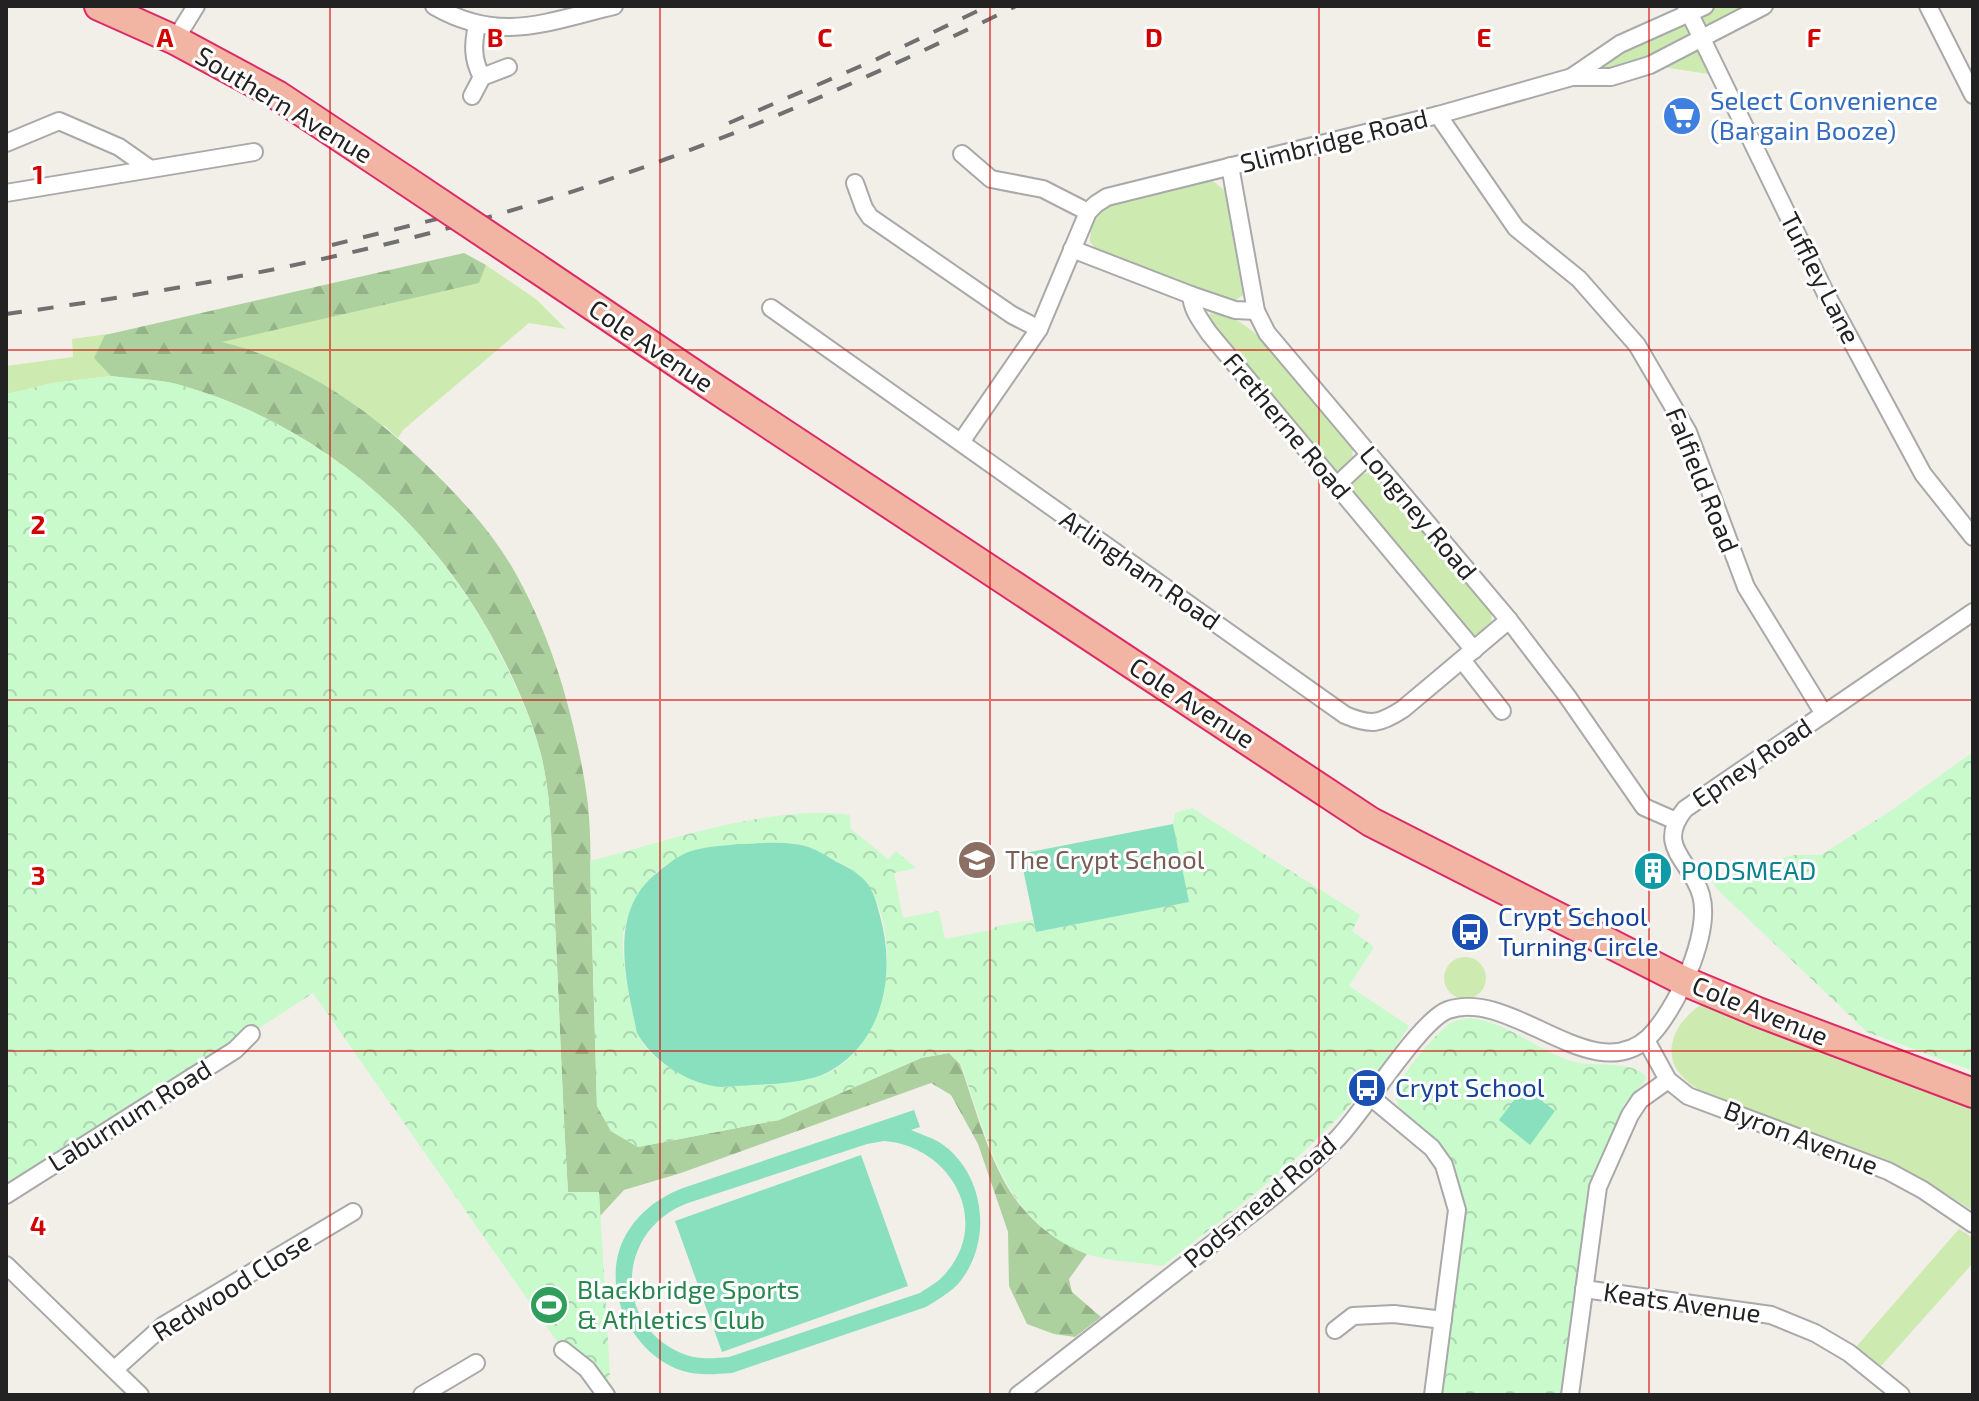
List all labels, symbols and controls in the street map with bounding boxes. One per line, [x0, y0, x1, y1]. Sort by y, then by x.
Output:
text: A [157, 21, 174, 52]
text: B [487, 21, 503, 52]
text: C [817, 21, 833, 52]
text: D [1145, 21, 1163, 52]
text: E [1476, 21, 1492, 52]
text: F [1807, 21, 1821, 52]
street label: Southern Avenue [191, 39, 379, 169]
place label: Select Convenience (Bargain Booze) [1710, 84, 1938, 145]
supermarket icon: Select Convenience (Bargain Booze) [1661, 95, 1703, 137]
street label: Slimbridge Road [1237, 101, 1431, 178]
text: 1 [32, 158, 44, 189]
street label: Tuffley Lane [1775, 206, 1868, 348]
street label: Cole Avenue [584, 292, 720, 398]
street label: Fretherne Road [1218, 345, 1358, 505]
street label: Falfield Road [1660, 403, 1746, 556]
street label: Longney Road [1354, 439, 1484, 585]
street label: Arlingham Road [1055, 502, 1227, 635]
text: 2 [30, 508, 46, 539]
street label: Cole Avenue [1124, 650, 1261, 754]
street label: Epney Road [1685, 710, 1817, 813]
school or university icon: The Crypt School [956, 839, 998, 881]
place label: The Crypt School [1005, 843, 1205, 874]
building icon: PODSMEAD [1632, 850, 1674, 892]
place label: PODSMEAD [1681, 854, 1816, 885]
text: 3 [31, 859, 45, 890]
place label: Crypt School Turning Circle [1498, 900, 1659, 961]
bus stop icon: Crypt School Turning Circle [1449, 911, 1491, 953]
street label: Cole Avenue [1688, 968, 1833, 1051]
street label: Laburnum Road [42, 1052, 216, 1177]
bus stop icon: Crypt School [1346, 1067, 1388, 1109]
place label: Crypt School [1395, 1071, 1545, 1102]
street label: Byron Avenue [1720, 1093, 1883, 1180]
street label: Podsmead Road [1176, 1128, 1342, 1274]
text: 4 [30, 1209, 46, 1240]
street label: Redwood Close [146, 1225, 316, 1347]
place label: Blackbridge Sports & Athletics Club [577, 1273, 800, 1334]
street label: Keats Avenue [1601, 1275, 1763, 1328]
sports icon: Blackbridge Sports & Athletics Club [528, 1284, 570, 1326]

